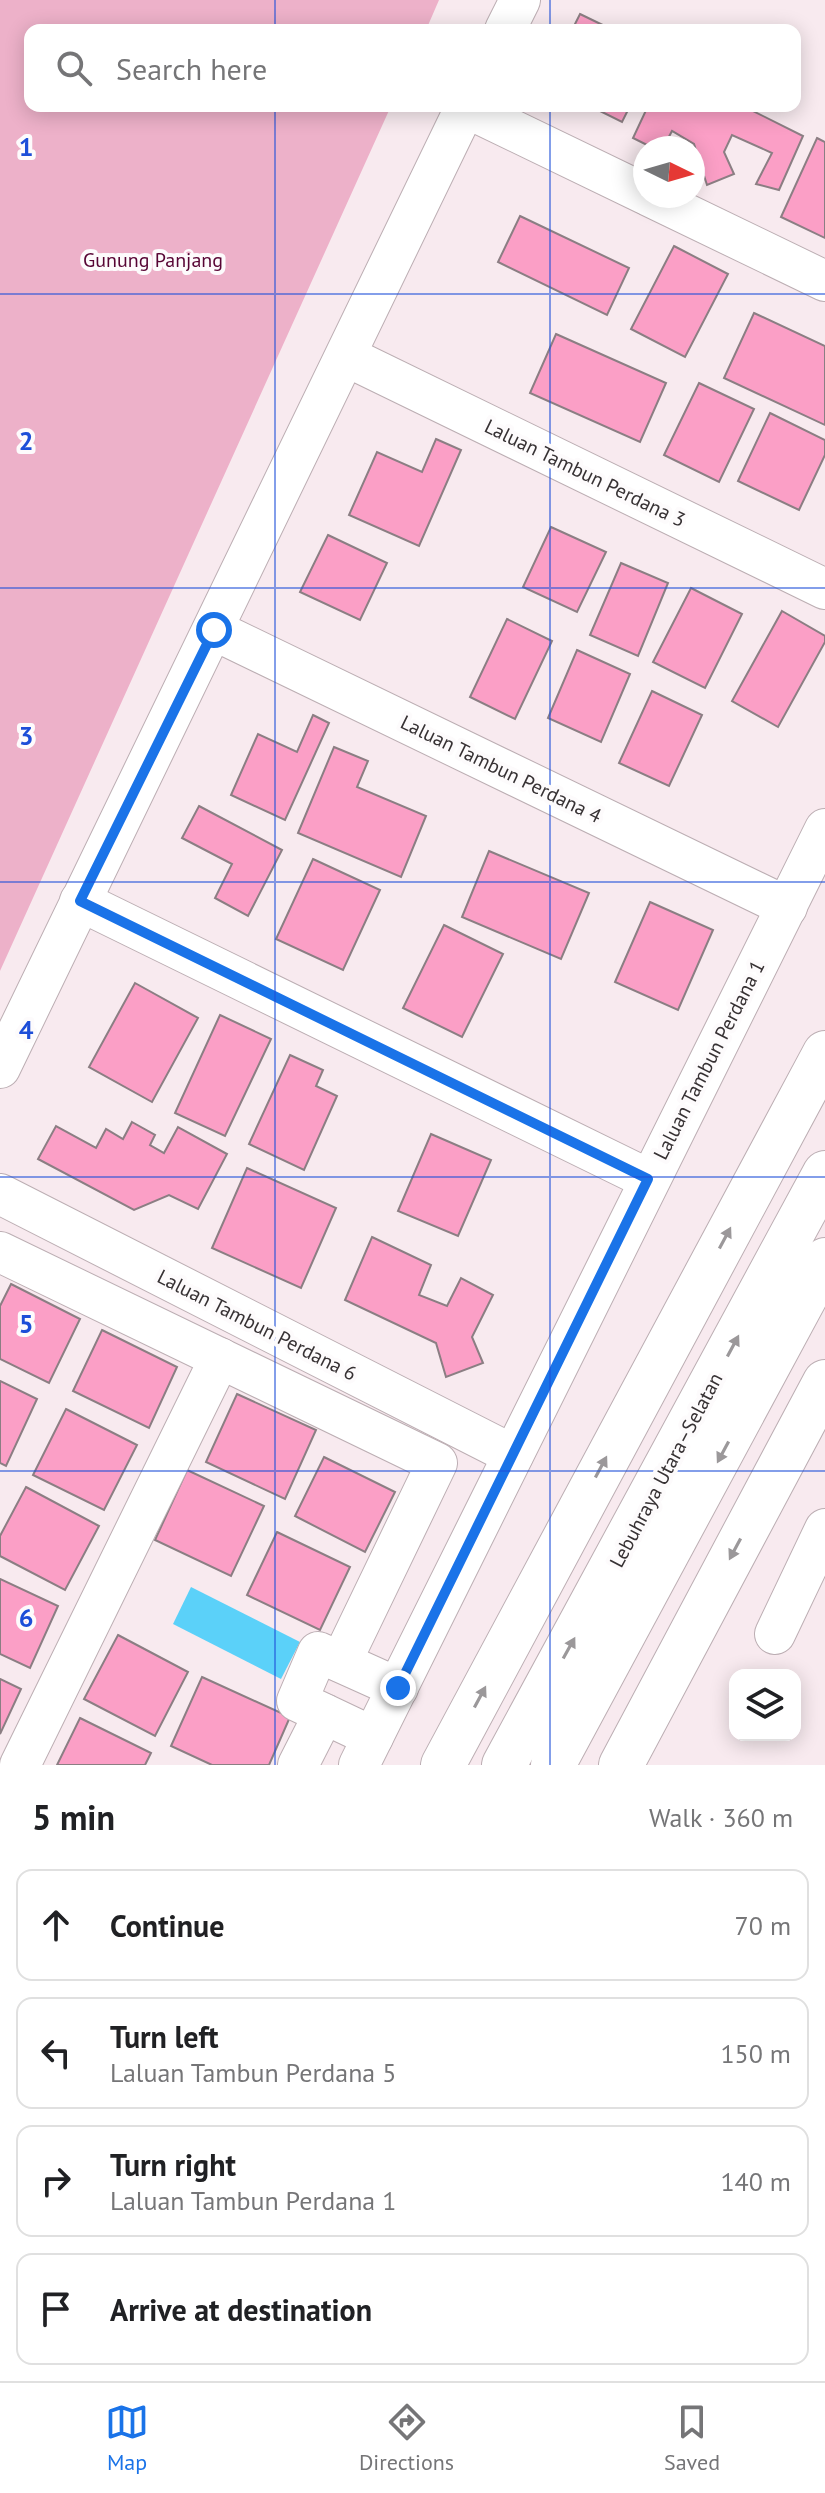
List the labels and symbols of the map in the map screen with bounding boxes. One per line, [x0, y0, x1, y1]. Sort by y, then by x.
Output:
text: 1 [19, 130, 33, 163]
north arrow [633, 136, 705, 208]
park label: Gunung Panjang [83, 247, 223, 273]
street label: Laluan Tambun Perdana 3 [480, 413, 690, 533]
text: 2 [19, 424, 33, 457]
route start [196, 612, 232, 648]
street label: Laluan Tambun Perdana 4 [396, 709, 606, 829]
text: 3 [19, 719, 33, 752]
street label: Laluan Tambun Perdana 1 [647, 956, 771, 1164]
text: 4 [19, 1013, 34, 1046]
one-way arrow [718, 1226, 731, 1249]
street label: Laluan Tambun Perdana 6 [153, 1263, 361, 1387]
text: 5 [19, 1307, 33, 1340]
one-way arrow [726, 1334, 739, 1357]
street label: Lebuhraya Utara–Selatan [604, 1368, 728, 1572]
one-way arrow [716, 1441, 730, 1463]
one-way arrow [595, 1455, 608, 1478]
one-way arrow [729, 1538, 743, 1560]
text: 6 [19, 1601, 33, 1634]
one-way arrow [562, 1637, 576, 1659]
route end [380, 1670, 416, 1706]
one-way arrow [473, 1685, 487, 1708]

